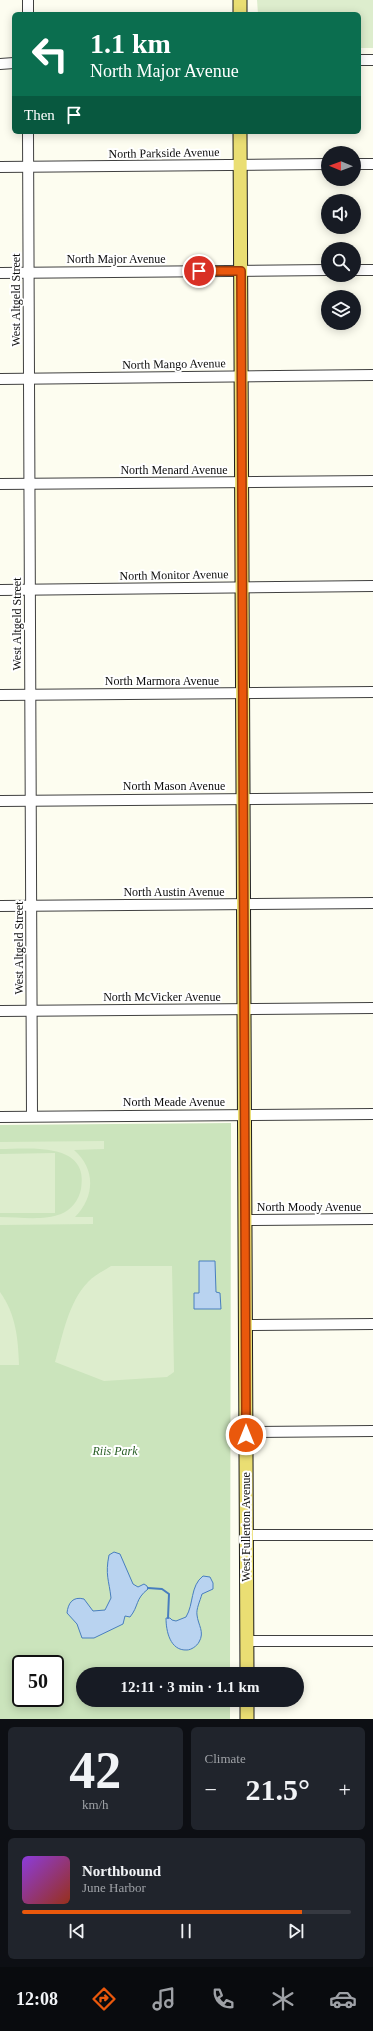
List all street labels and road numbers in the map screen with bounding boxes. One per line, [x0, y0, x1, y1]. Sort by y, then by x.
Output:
street label: North Parkside Avenue [108, 145, 220, 161]
street label: North Major Avenue [66, 252, 166, 266]
street label: West Altgeld Street [9, 253, 23, 347]
street label: North Mango Avenue [122, 356, 226, 372]
street label: North Menard Avenue [120, 463, 228, 477]
street label: North Monitor Avenue [119, 567, 229, 583]
street label: West Altgeld Street [10, 577, 24, 671]
street label: North Marmora Avenue [105, 674, 219, 688]
street label: North Mason Avenue [123, 779, 225, 793]
street label: North Austin Avenue [123, 885, 225, 899]
street label: West Altgeld Street [12, 901, 26, 995]
street label: North McVicker Avenue [103, 990, 221, 1004]
street label: North Meade Avenue [123, 1095, 225, 1109]
street label: North Moody Avenue [257, 1200, 361, 1214]
street label: West Fullerton Avenue [239, 1472, 253, 1582]

